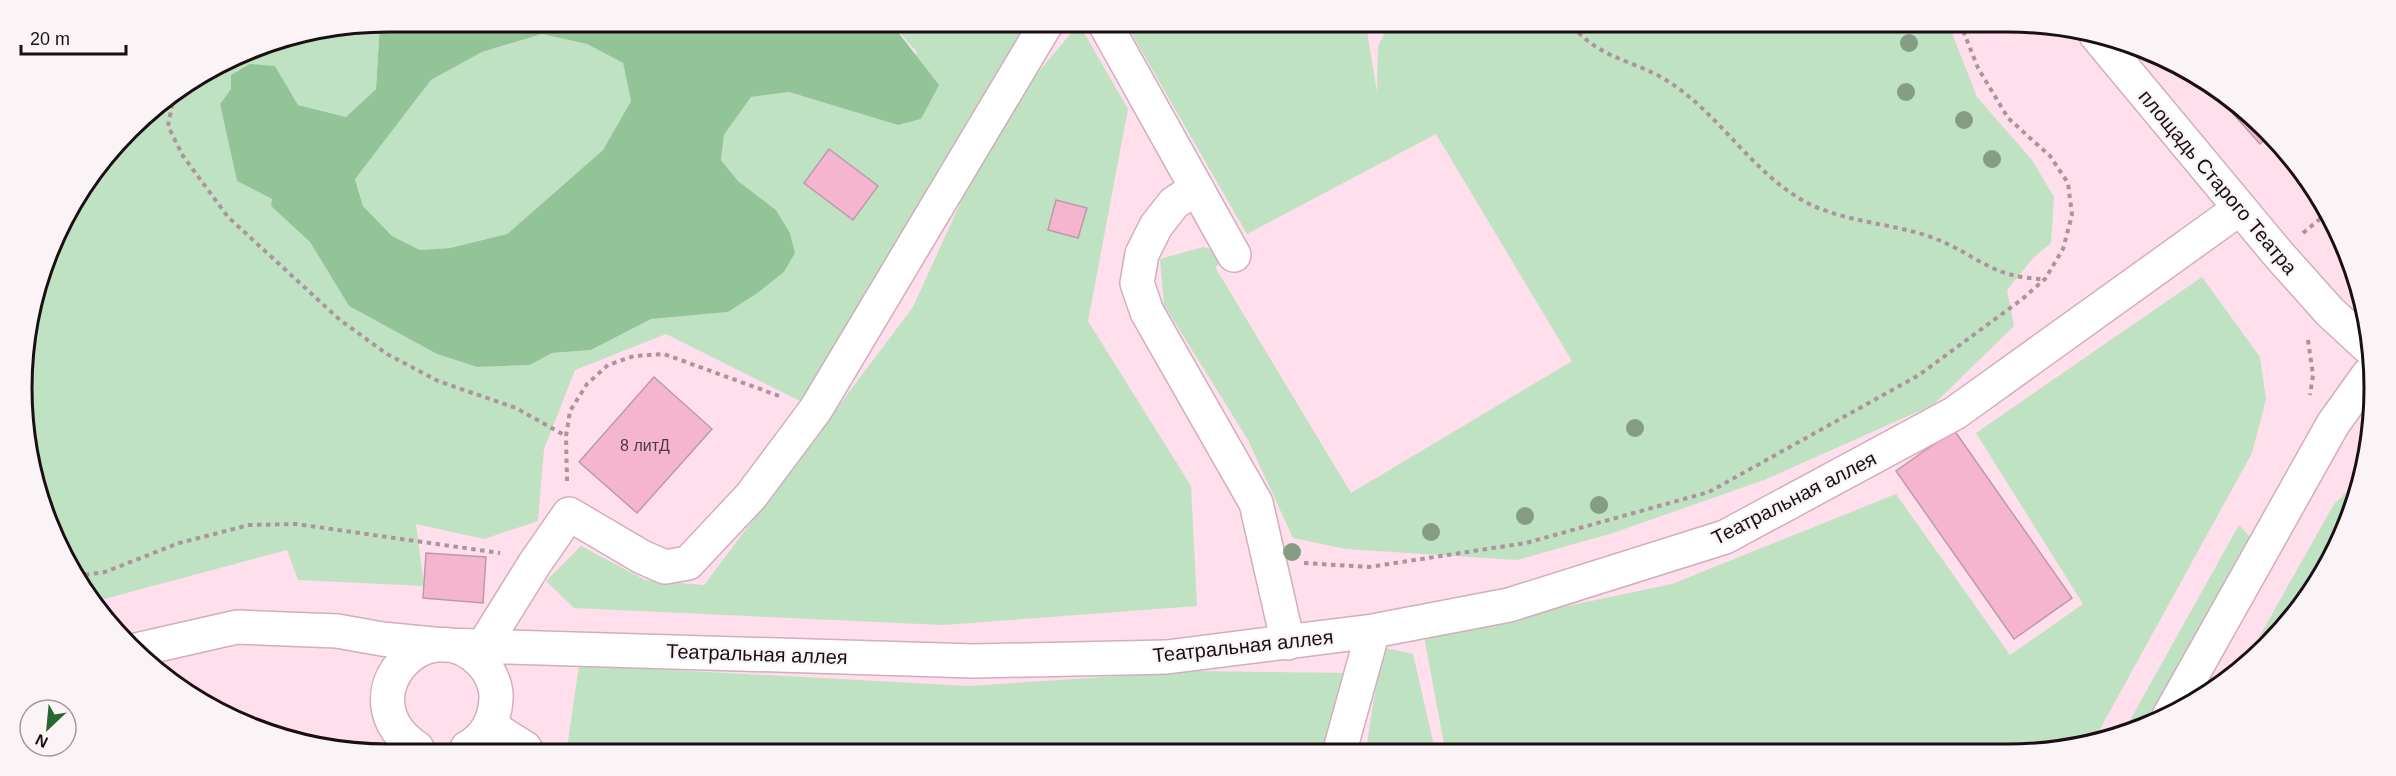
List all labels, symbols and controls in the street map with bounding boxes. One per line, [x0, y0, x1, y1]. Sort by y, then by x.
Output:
scale bar [21, 18, 126, 56]
text: 20 m [30, 29, 70, 49]
street label: площадь Старого Театра [2134, 85, 2302, 279]
house number: 8 литД [620, 437, 670, 454]
street label: Театральная аллея [1708, 447, 1880, 549]
street label: Театральная аллея [1152, 626, 1334, 666]
street label: Театральная аллея [666, 640, 848, 668]
north arrow [18, 698, 78, 758]
text: N [33, 731, 51, 751]

